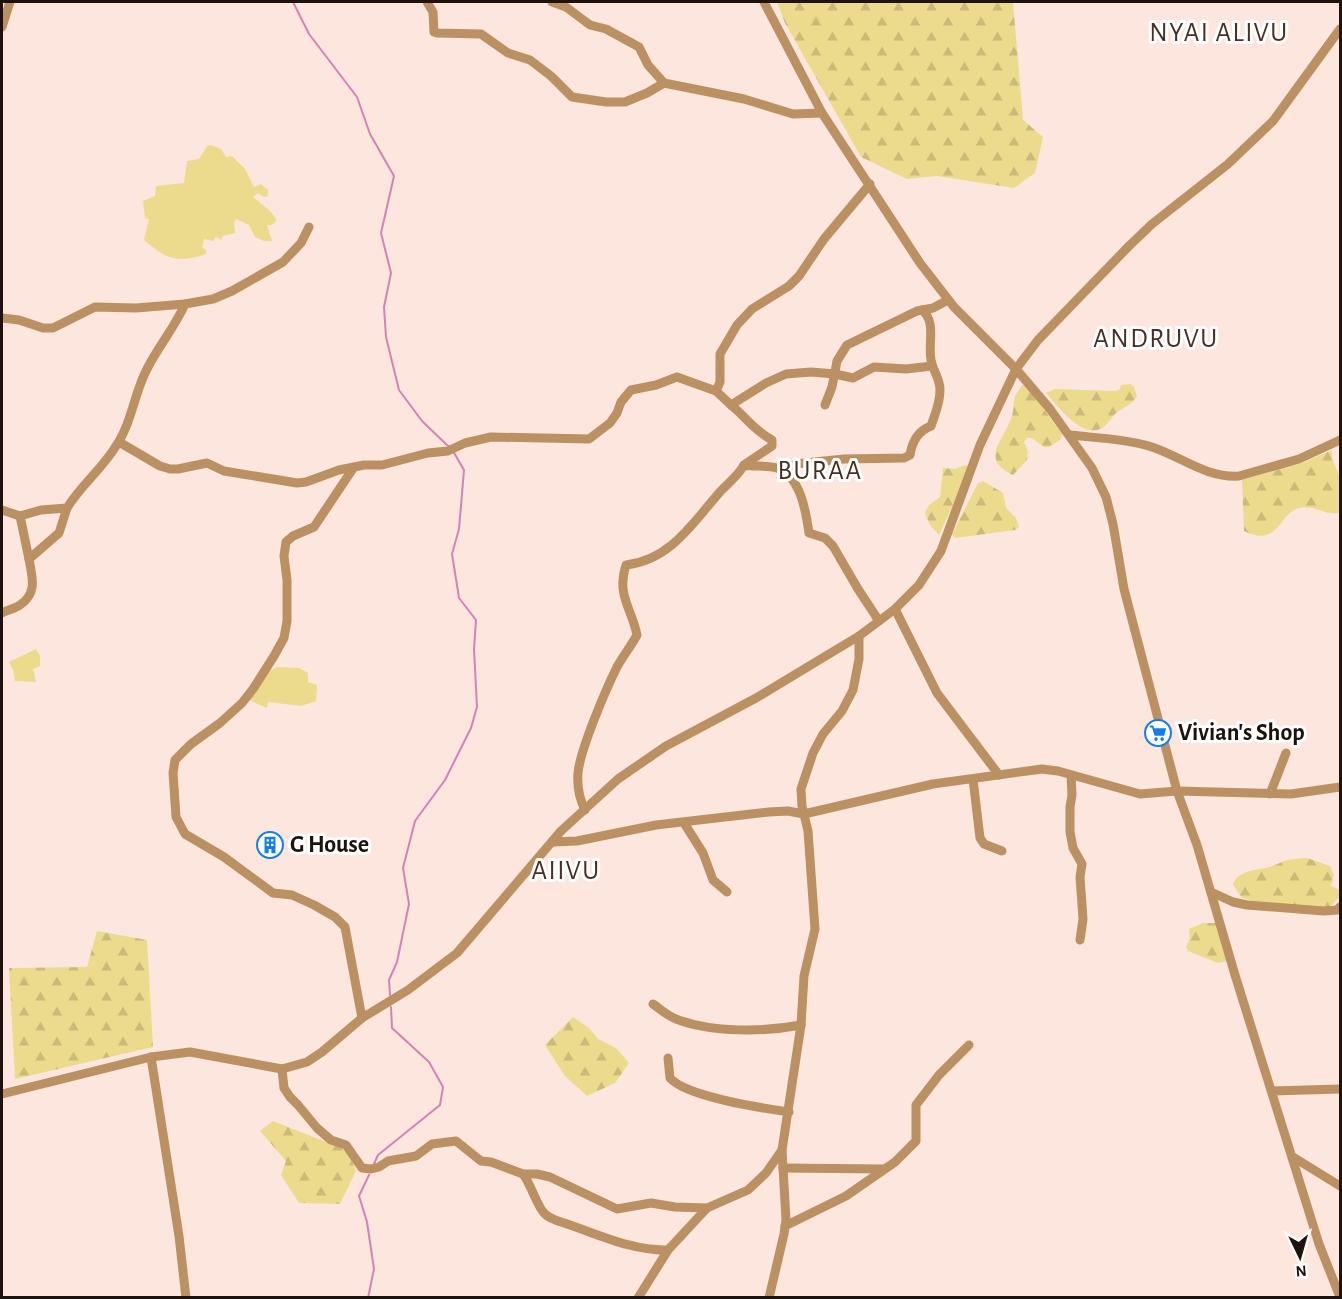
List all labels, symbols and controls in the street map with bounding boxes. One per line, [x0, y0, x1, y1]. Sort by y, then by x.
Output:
district label: NYAI ALIVU [1149, 19, 1289, 46]
district label: ANDRUVU [1093, 325, 1219, 352]
district label: BURAA [777, 457, 863, 484]
supermarket icon: Vivian's Shop [1143, 718, 1173, 748]
place label: Vivian's Shop [1178, 721, 1305, 745]
building icon: G House [255, 830, 285, 860]
place label: G House [290, 833, 369, 857]
district label: AIIVU [531, 857, 601, 884]
north arrow [1270, 1227, 1330, 1287]
text: N [1295, 1262, 1307, 1279]

